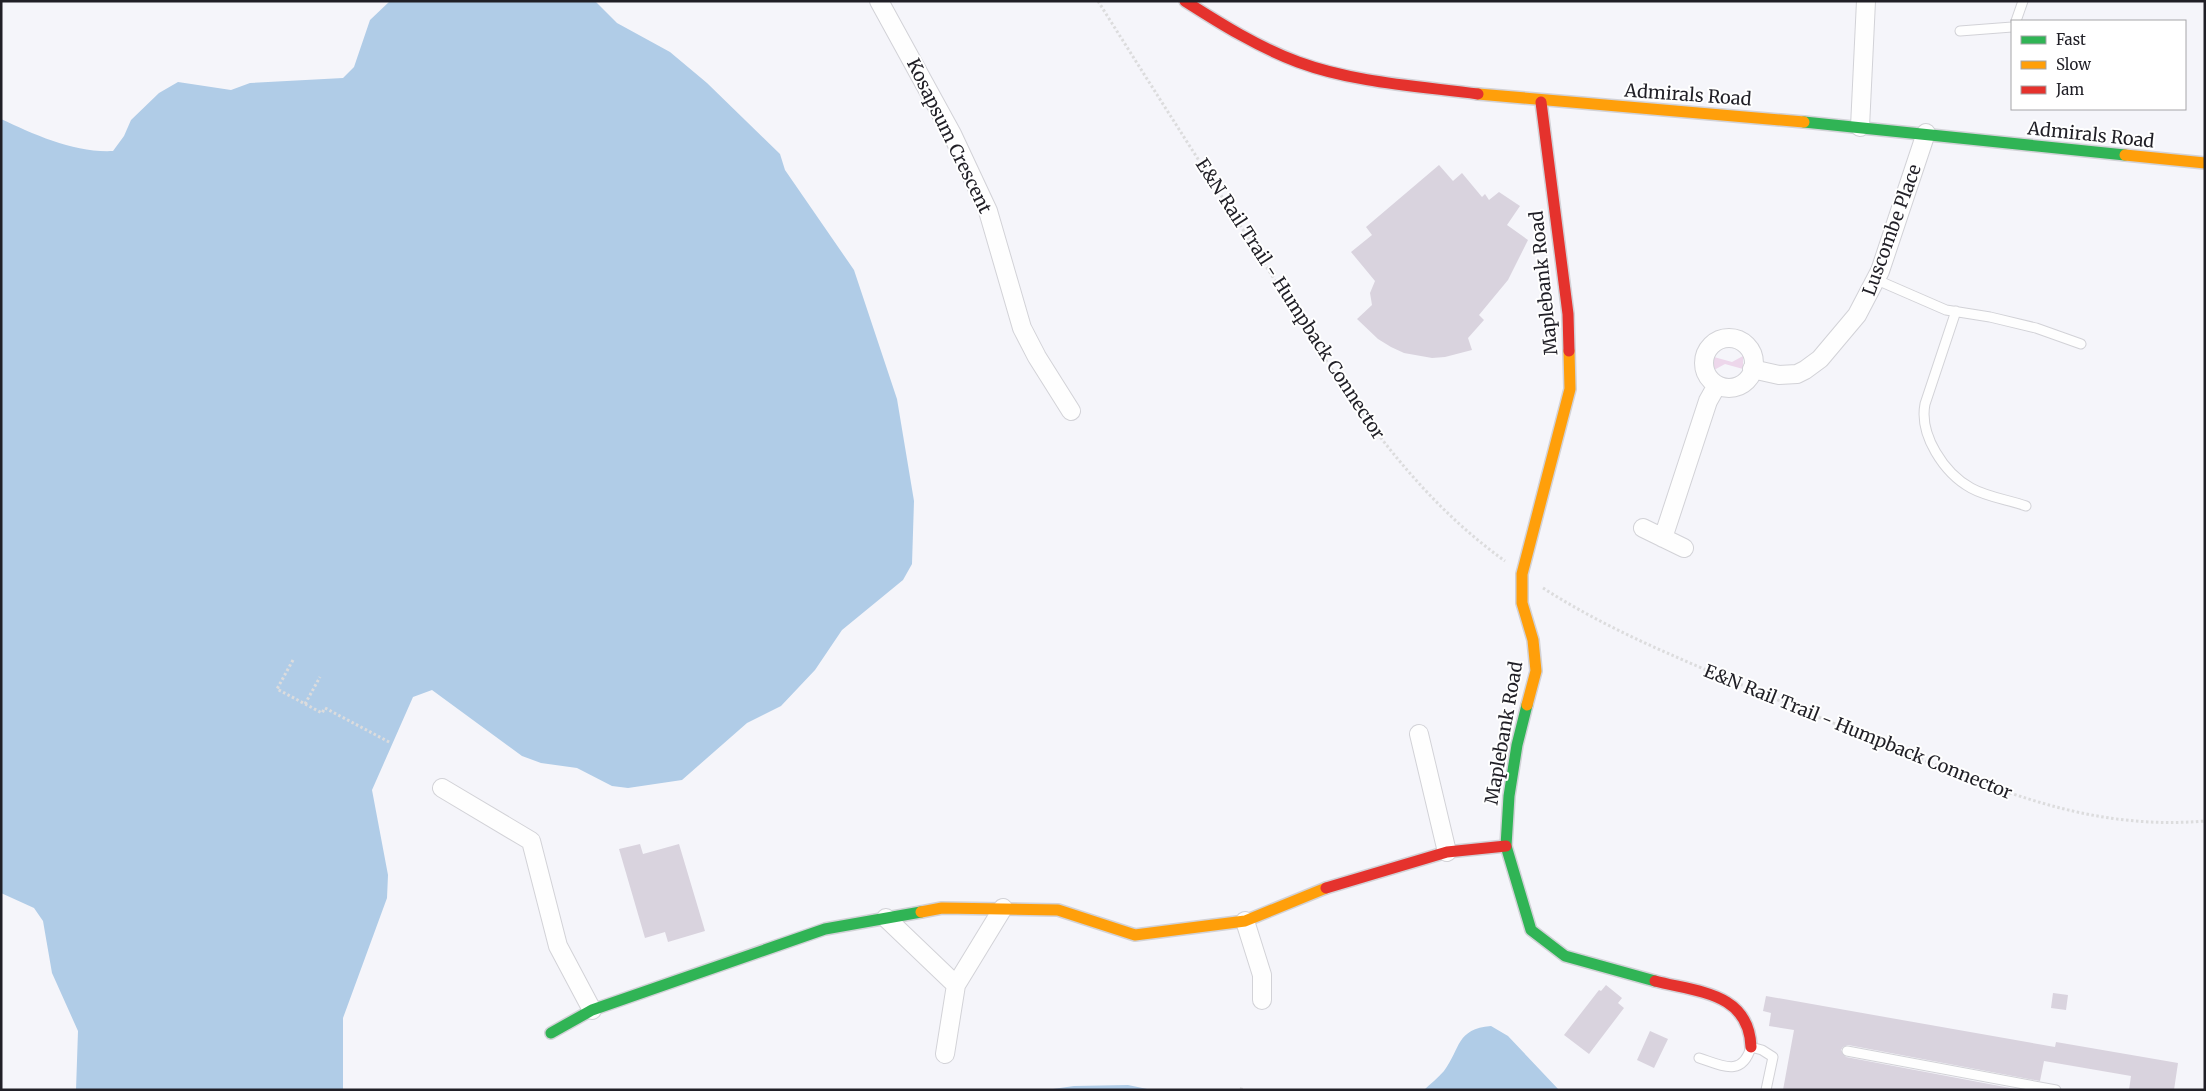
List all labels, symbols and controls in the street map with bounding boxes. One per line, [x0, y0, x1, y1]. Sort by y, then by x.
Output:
legend [2011, 20, 2186, 110]
text: Fast [2056, 30, 2086, 49]
street label: Kosapsum Crescent [902, 55, 997, 217]
text: Slow [2056, 55, 2091, 74]
street label: Admirals Road [1623, 79, 1752, 110]
text: Jam [2055, 80, 2084, 99]
street label: Admirals Road [2026, 116, 2156, 153]
street label: E&N Rail Trail - Humpback Connector [1191, 154, 1390, 444]
street label: Luscombe Place [1857, 161, 1926, 299]
street label: Maplebank Road [1524, 210, 1563, 356]
street label: Maplebank Road [1480, 659, 1527, 806]
street label: E&N Rail Trail - Humpback Connector [1701, 659, 2016, 804]

